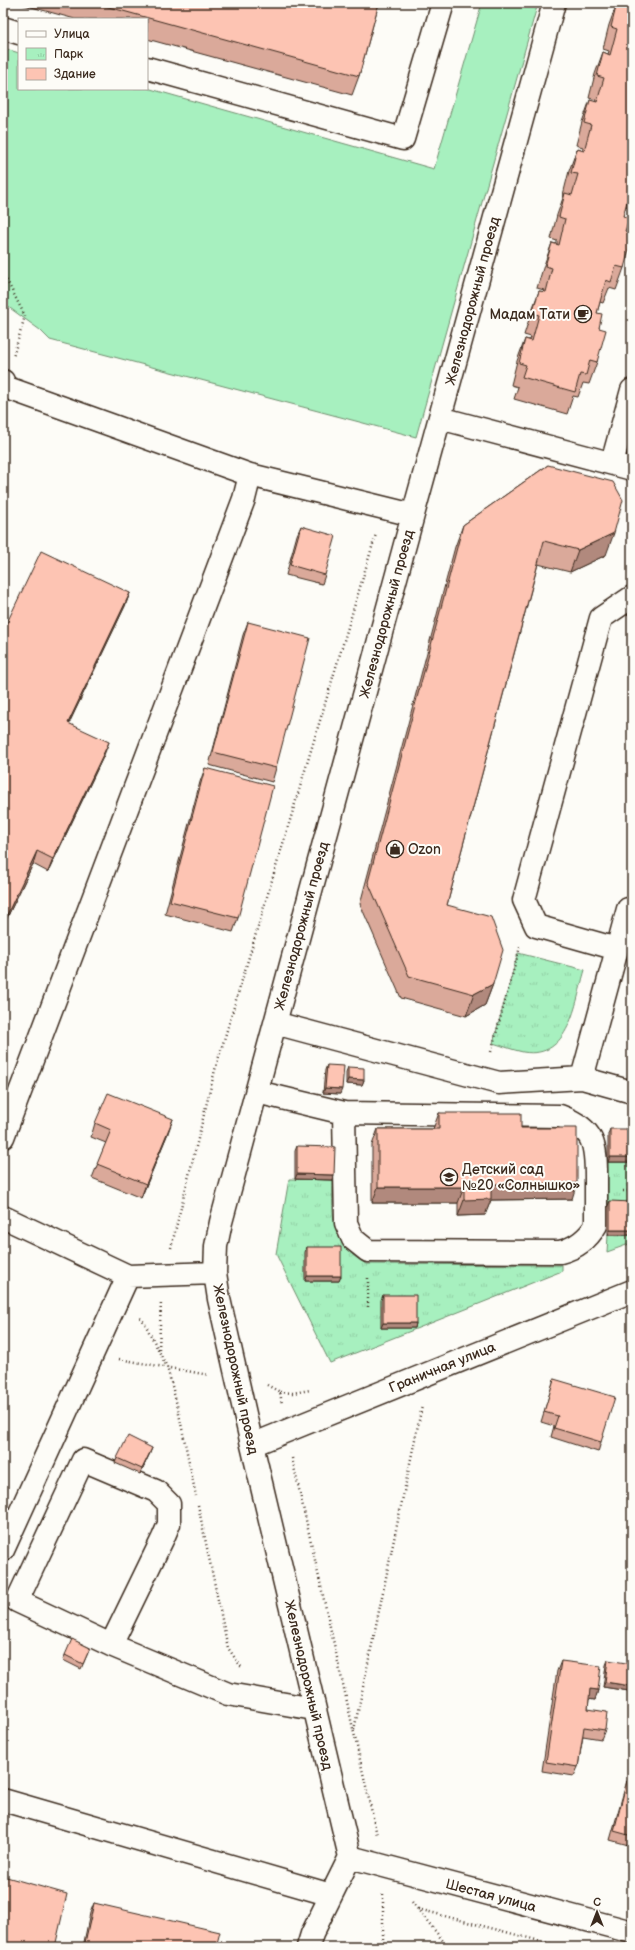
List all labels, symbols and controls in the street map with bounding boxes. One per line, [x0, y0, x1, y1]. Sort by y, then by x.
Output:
legend [18, 18, 148, 90]
text: Улица [54, 27, 90, 42]
text: Парк [54, 47, 84, 62]
text: Здание [54, 67, 96, 82]
street label: Железнодорожный проезд [442, 214, 503, 387]
cafe icon: Мадам Тати [573, 304, 593, 324]
place label: Мадам Тати [490, 306, 570, 323]
street label: Железнодорожный проезд [356, 527, 417, 700]
street label: Железнодорожный проезд [271, 839, 332, 1012]
shop icon: Ozon [385, 839, 405, 859]
place label: Ozon [408, 841, 441, 858]
place label: Детский сад №20 «Солнышко» [462, 1161, 581, 1194]
school or university icon: Детский сад №20 «Солнышко» [439, 1167, 459, 1187]
street label: Железнодорожный проезд [209, 1282, 262, 1456]
street label: Граничная улица [386, 1338, 499, 1397]
street label: Железнодорожный проезд [281, 1598, 336, 1772]
street label: Шестая улица [444, 1875, 539, 1916]
north arrow [577, 1892, 617, 1932]
text: С [593, 1896, 601, 1909]

